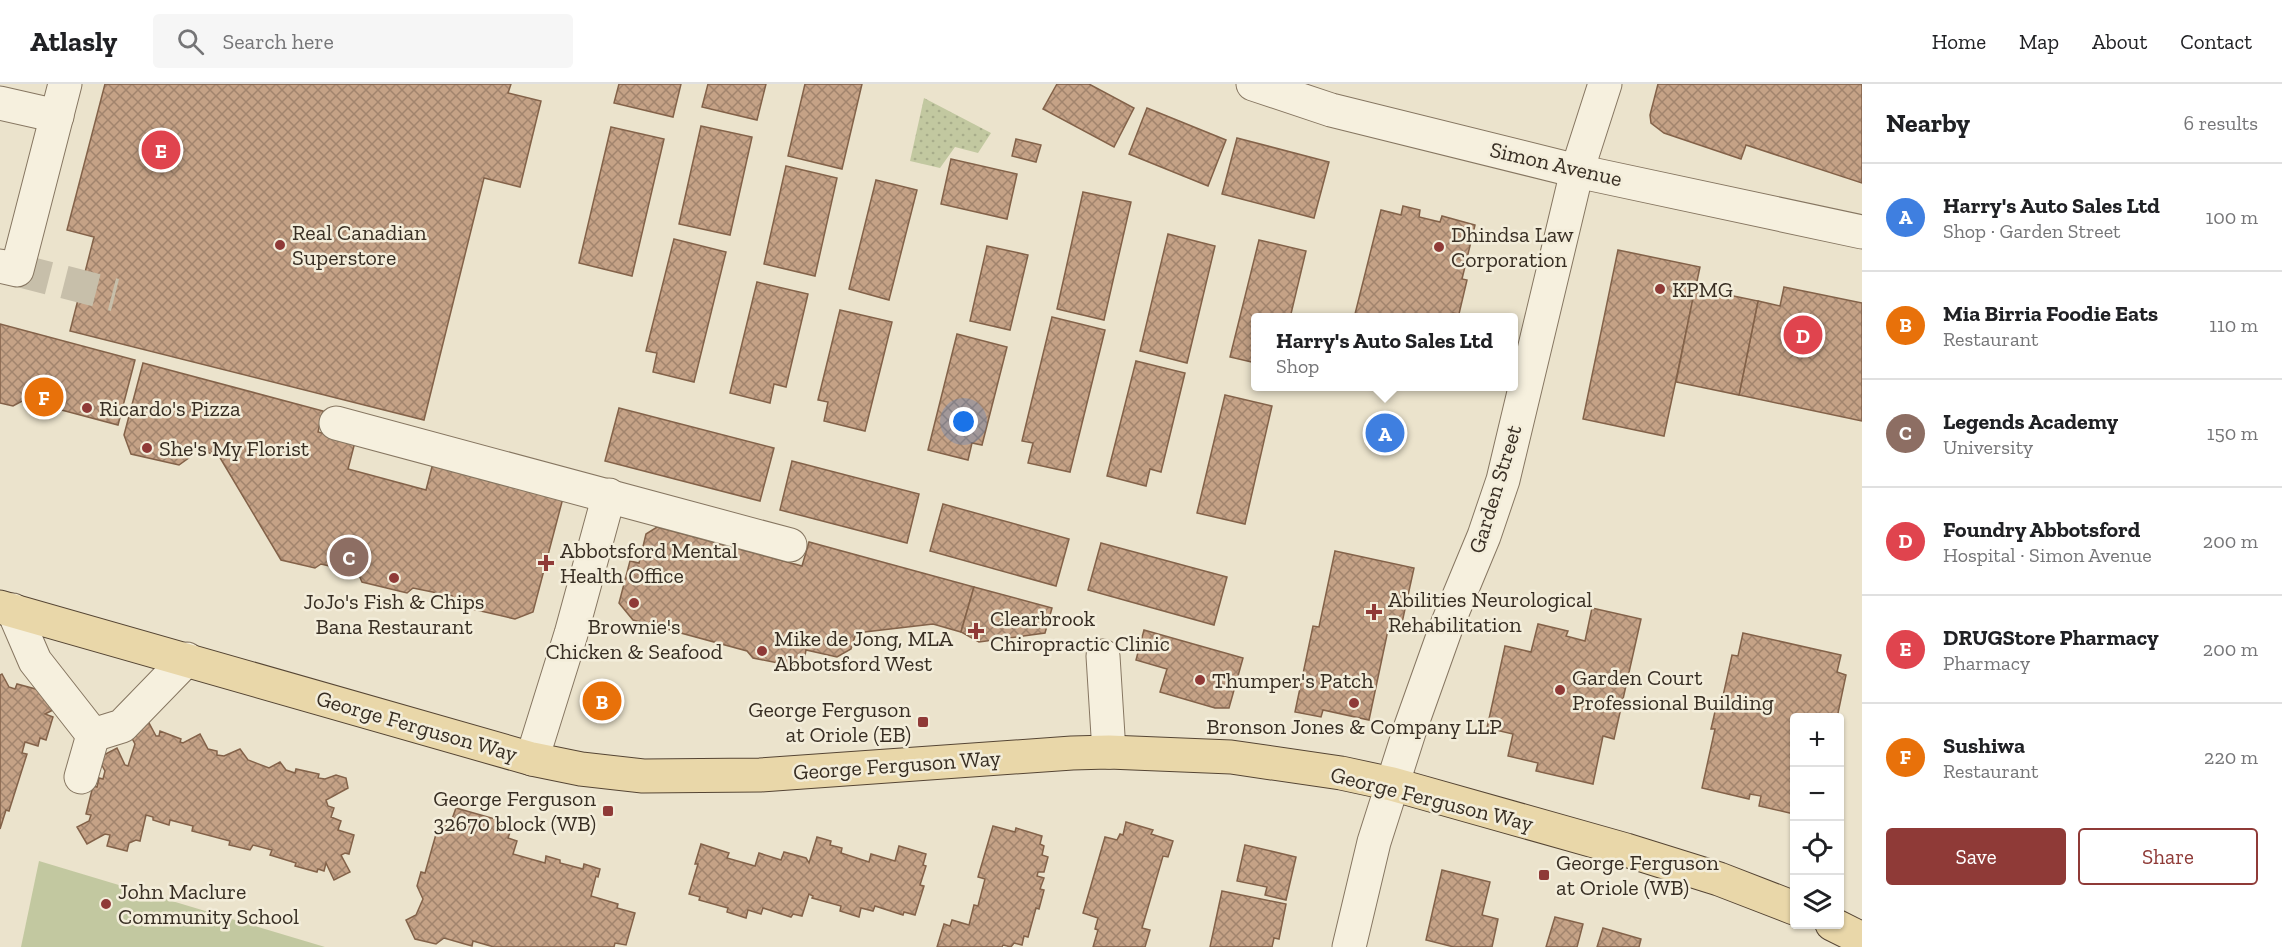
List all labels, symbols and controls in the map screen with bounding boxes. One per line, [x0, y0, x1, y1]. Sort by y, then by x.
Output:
search box [153, 14, 573, 68]
text: Atlasly [30, 25, 117, 58]
icon: search [174, 25, 207, 58]
text: Search here [222, 28, 334, 55]
text: Home [1932, 29, 1986, 54]
text: Map [2019, 29, 2059, 54]
text: About [2092, 29, 2147, 54]
text: Contact [2180, 29, 2252, 54]
text: Nearby [1886, 107, 1970, 139]
text: 6 results [2184, 111, 2258, 135]
pin: E [142, 128, 180, 172]
street label: Simon Avenue [1487, 136, 1625, 192]
text: Harry's Auto Sales Ltd [1943, 192, 2160, 219]
text: A [1899, 205, 1912, 229]
text: 100 m [2205, 205, 2258, 229]
place label: Real Canadian Superstore [292, 219, 427, 271]
text: Shop · Garden Street [1943, 219, 2121, 243]
place label: Dhindsa Law Corporation [1451, 221, 1574, 273]
marker: Real Canadian Superstore [273, 238, 287, 252]
marker: Dhindsa Law Corporation [1432, 240, 1446, 254]
place label: KPMG [1672, 276, 1733, 303]
marker: KPMG [1653, 282, 1667, 296]
text: Mia Birria Foodie Eats [1943, 300, 2158, 327]
pin: D [1784, 312, 1822, 358]
popup [1251, 313, 1518, 391]
text: B [1899, 313, 1912, 337]
text: 110 m [2209, 313, 2258, 337]
text: Harry's Auto Sales Ltd [1276, 327, 1493, 354]
text: Restaurant [1943, 327, 2039, 351]
text: Shop [1276, 354, 1319, 378]
pin: F [24, 374, 63, 420]
place label: Ricardo's Pizza [99, 395, 241, 422]
marker: Ricardo's Pizza [80, 401, 94, 415]
your location [949, 407, 978, 436]
text: Legends Academy [1943, 408, 2118, 435]
pin: A [1366, 410, 1404, 456]
street label: Garden Street [1463, 421, 1528, 557]
text: C [1899, 421, 1912, 445]
text: 150 m [2207, 421, 2258, 445]
place label: She's My Florist [159, 435, 310, 462]
text: University [1943, 435, 2033, 459]
marker: She's My Florist [140, 441, 154, 455]
text: Foundry Abbotsford [1943, 516, 2140, 543]
text: D [1899, 529, 1912, 553]
text: 200 m [2203, 529, 2258, 553]
pin: C [330, 534, 368, 580]
place label: Abbotsford Mental Health Office [560, 537, 738, 589]
text: Hospital · Simon Avenue [1943, 543, 2152, 567]
marker: Abbotsford Mental Health Office [537, 554, 555, 572]
marker: JoJo's Fish & Chips Bana Restaurant [387, 571, 401, 585]
place label: Abilities Neurological Rehabilitation [1388, 586, 1593, 638]
place label: JoJo's Fish & Chips Bana Restaurant [304, 588, 484, 640]
marker: Brownie's Chicken & Seafood [627, 596, 641, 610]
marker: Abilities Neurological Rehabilitation [1365, 603, 1383, 621]
place label: Clearbrook Chiropractic Clinic [990, 605, 1170, 657]
place label: Brownie's Chicken & Seafood [545, 613, 723, 665]
marker: Clearbrook Chiropractic Clinic [967, 622, 985, 640]
text: DRUGStore Pharmacy [1943, 624, 2159, 651]
place label: Mike de Jong, MLA Abbotsford West [774, 625, 954, 677]
text: E [1900, 637, 1911, 661]
text: 200 m [2203, 637, 2258, 661]
marker: Mike de Jong, MLA Abbotsford West [755, 644, 769, 658]
text: Pharmacy [1943, 651, 2030, 675]
place label: Garden Court Professional Building [1572, 664, 1774, 716]
place label: Thumper's Patch [1212, 667, 1374, 694]
marker: Thumper's Patch [1193, 673, 1207, 687]
pin: B [582, 678, 622, 724]
marker: Garden Court Professional Building [1553, 683, 1567, 697]
street label: George Ferguson Way [313, 684, 521, 768]
place label: George Ferguson at Oriole (EB) [748, 696, 911, 748]
marker: Bronson Jones & Company LLP [1347, 696, 1361, 710]
place label: Bronson Jones & Company LLP [1206, 713, 1502, 740]
map controls [1790, 713, 1844, 929]
button: + [1790, 713, 1844, 767]
marker: George Ferguson at Oriole (EB) [916, 715, 930, 729]
text: Sushiwa [1943, 732, 2025, 759]
street label: George Ferguson Way [792, 744, 1002, 786]
text: F [1900, 745, 1911, 769]
text: 220 m [2204, 745, 2258, 769]
text: Restaurant [1943, 759, 2039, 783]
street label: George Ferguson Way [1328, 761, 1537, 837]
button: − [1790, 767, 1844, 821]
place label: George Ferguson 32670 block (WB) [433, 785, 596, 837]
marker: George Ferguson 32670 block (WB) [601, 804, 615, 818]
button: locate [1790, 821, 1844, 875]
button: Save [1886, 828, 2066, 885]
button: Share [2078, 828, 2258, 885]
place label: George Ferguson at Oriole (WB) [1556, 849, 1719, 901]
marker: George Ferguson at Oriole (WB) [1537, 868, 1551, 882]
button: layers [1790, 875, 1844, 929]
place label: John Maclure Community School [118, 878, 299, 930]
marker: John Maclure Community School [99, 897, 113, 911]

